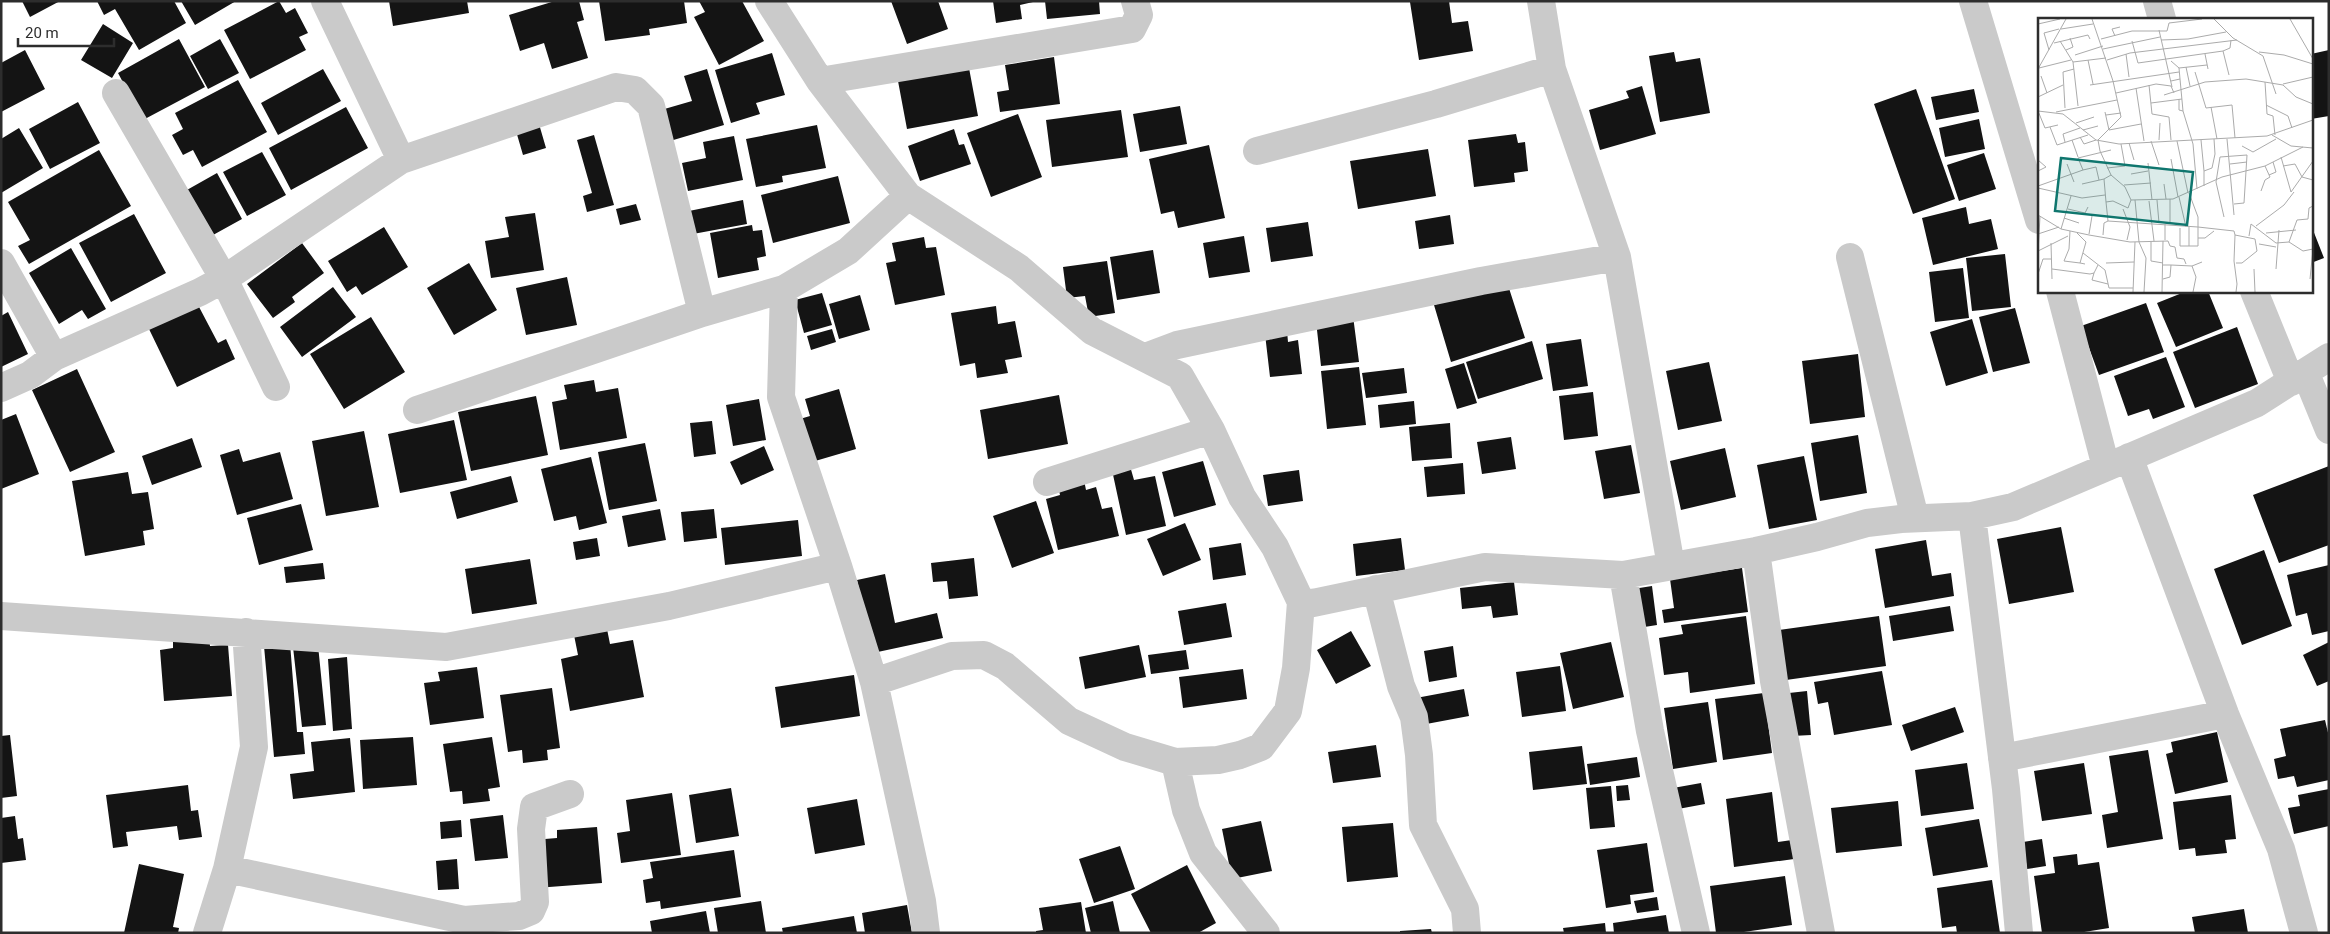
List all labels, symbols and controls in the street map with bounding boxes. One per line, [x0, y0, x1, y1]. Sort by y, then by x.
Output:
scale bar [18, 15, 114, 47]
inset map [2038, 18, 2312, 292]
text: 20 m [25, 24, 59, 42]

